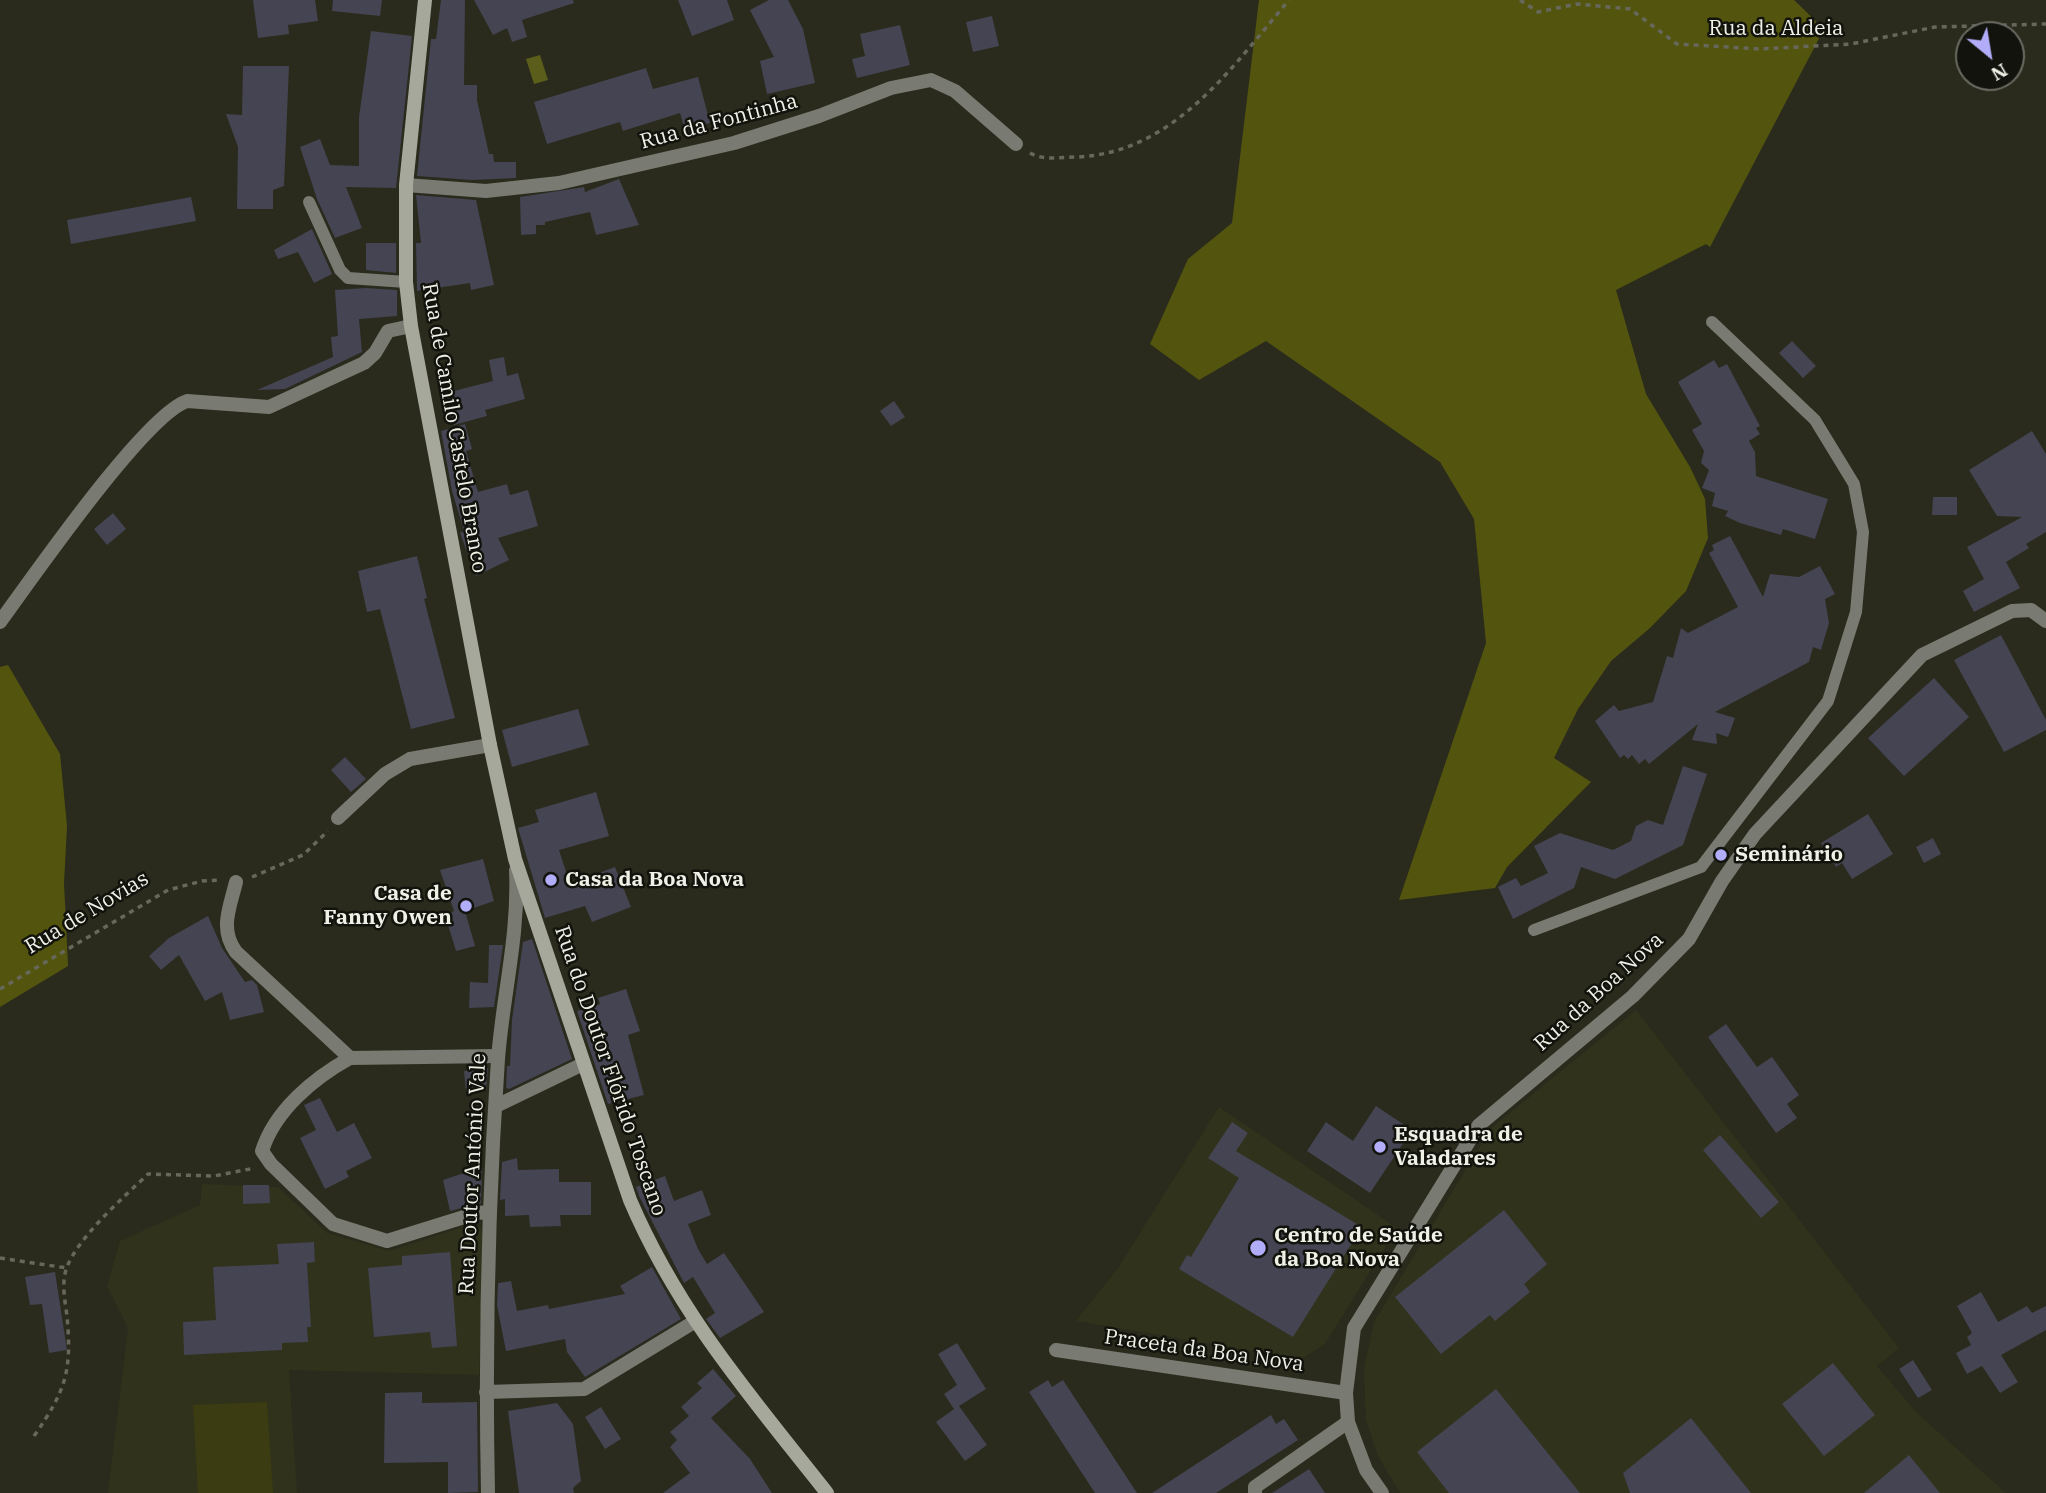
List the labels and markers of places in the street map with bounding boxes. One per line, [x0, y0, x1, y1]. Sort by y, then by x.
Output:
place label: Seminário [1735, 842, 1843, 868]
marker: Seminário [1713, 847, 1729, 863]
place label: Casa da Boa Nova [565, 867, 744, 893]
marker: Casa da Boa Nova [543, 872, 559, 888]
place label: Casa de Fanny Owen [323, 881, 452, 931]
marker: Casa de Fanny Owen [458, 898, 474, 914]
place label: Esquadra de Valadares [1394, 1122, 1523, 1172]
marker: Esquadra de Valadares [1372, 1139, 1388, 1155]
place label: Centro de Saúde da Boa Nova [1274, 1223, 1443, 1273]
marker: Centro de Saúde da Boa Nova [1248, 1238, 1268, 1258]

